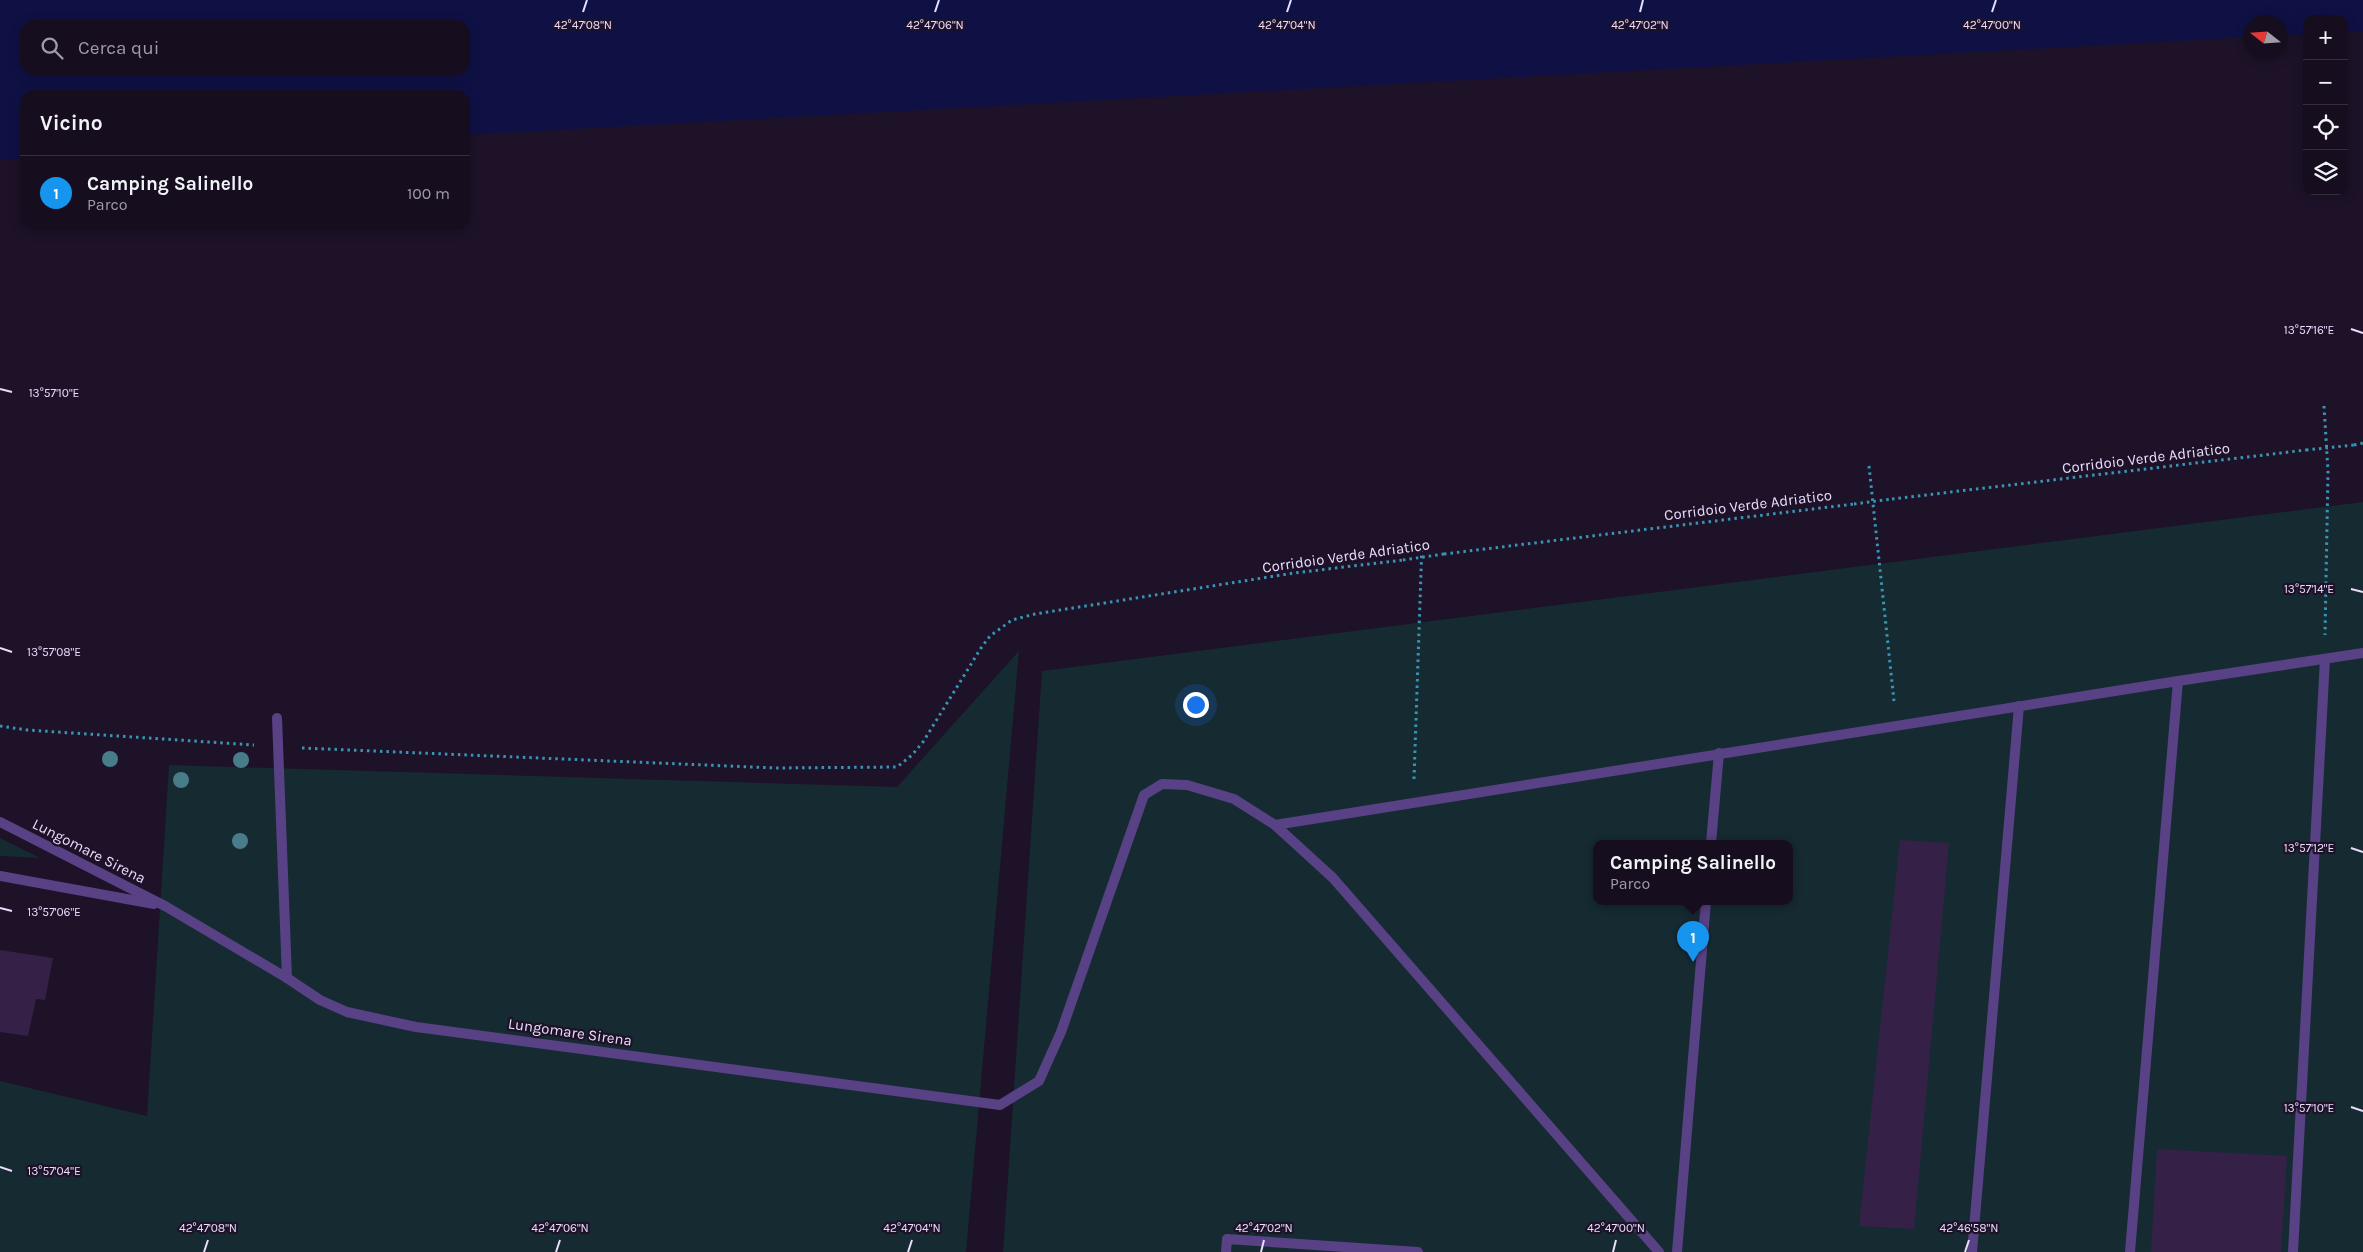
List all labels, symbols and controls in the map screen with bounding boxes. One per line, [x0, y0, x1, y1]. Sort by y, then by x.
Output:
north arrow [2243, 15, 2288, 60]
map controls [2303, 15, 2348, 195]
button: + [2303, 15, 2348, 60]
text: 42°47'08"N [554, 18, 612, 32]
text: 42°47'06"N [906, 18, 964, 32]
text: 42°47'04"N [1258, 18, 1316, 32]
text: 42°47'02"N [1611, 18, 1669, 32]
text: 42°47'00"N [1963, 18, 2021, 32]
search box [20, 20, 470, 75]
icon: search [38, 34, 66, 62]
text: Cerca qui [78, 37, 159, 59]
button: − [2303, 60, 2348, 105]
button: locate [2303, 105, 2348, 150]
text: Vicino [40, 111, 103, 135]
button: layers [2303, 150, 2348, 195]
text: Camping Salinello [87, 173, 253, 195]
text: 1 [53, 184, 59, 203]
text: 100 m [407, 184, 450, 203]
text: Parco [87, 195, 127, 214]
text: 13°57'16"E [2284, 323, 2334, 337]
text: 13°57'10"E [29, 386, 79, 400]
street label: Corridoio Verde Adriatico [2061, 439, 2231, 477]
street label: Corridoio Verde Adriatico [1663, 486, 1833, 524]
street label: Corridoio Verde Adriatico [1261, 535, 1431, 577]
text: 13°57'14"E [2284, 582, 2334, 596]
text: 13°57'08"E [27, 645, 81, 659]
your location [1183, 692, 1209, 718]
street label: Lungomare Sirena [29, 815, 149, 887]
popup [1593, 840, 1793, 905]
text: 13°57'12"E [2284, 841, 2334, 855]
text: Camping Salinello [1610, 852, 1776, 874]
text: Parco [1610, 874, 1650, 893]
text: 13°57'06"E [27, 905, 81, 919]
pin: 1 [1677, 921, 1709, 962]
street label: Lungomare Sirena [507, 1014, 633, 1050]
text: 13°57'10"E [2284, 1101, 2334, 1115]
text: 13°57'04"E [27, 1164, 81, 1178]
text: 42°47'08"N [179, 1221, 237, 1235]
text: 42°47'06"N [531, 1221, 589, 1235]
text: 42°47'04"N [883, 1221, 941, 1235]
text: 42°47'02"N [1235, 1221, 1293, 1235]
text: 42°47'00"N [1587, 1221, 1645, 1235]
text: 42°46'58"N [1940, 1221, 1998, 1235]

